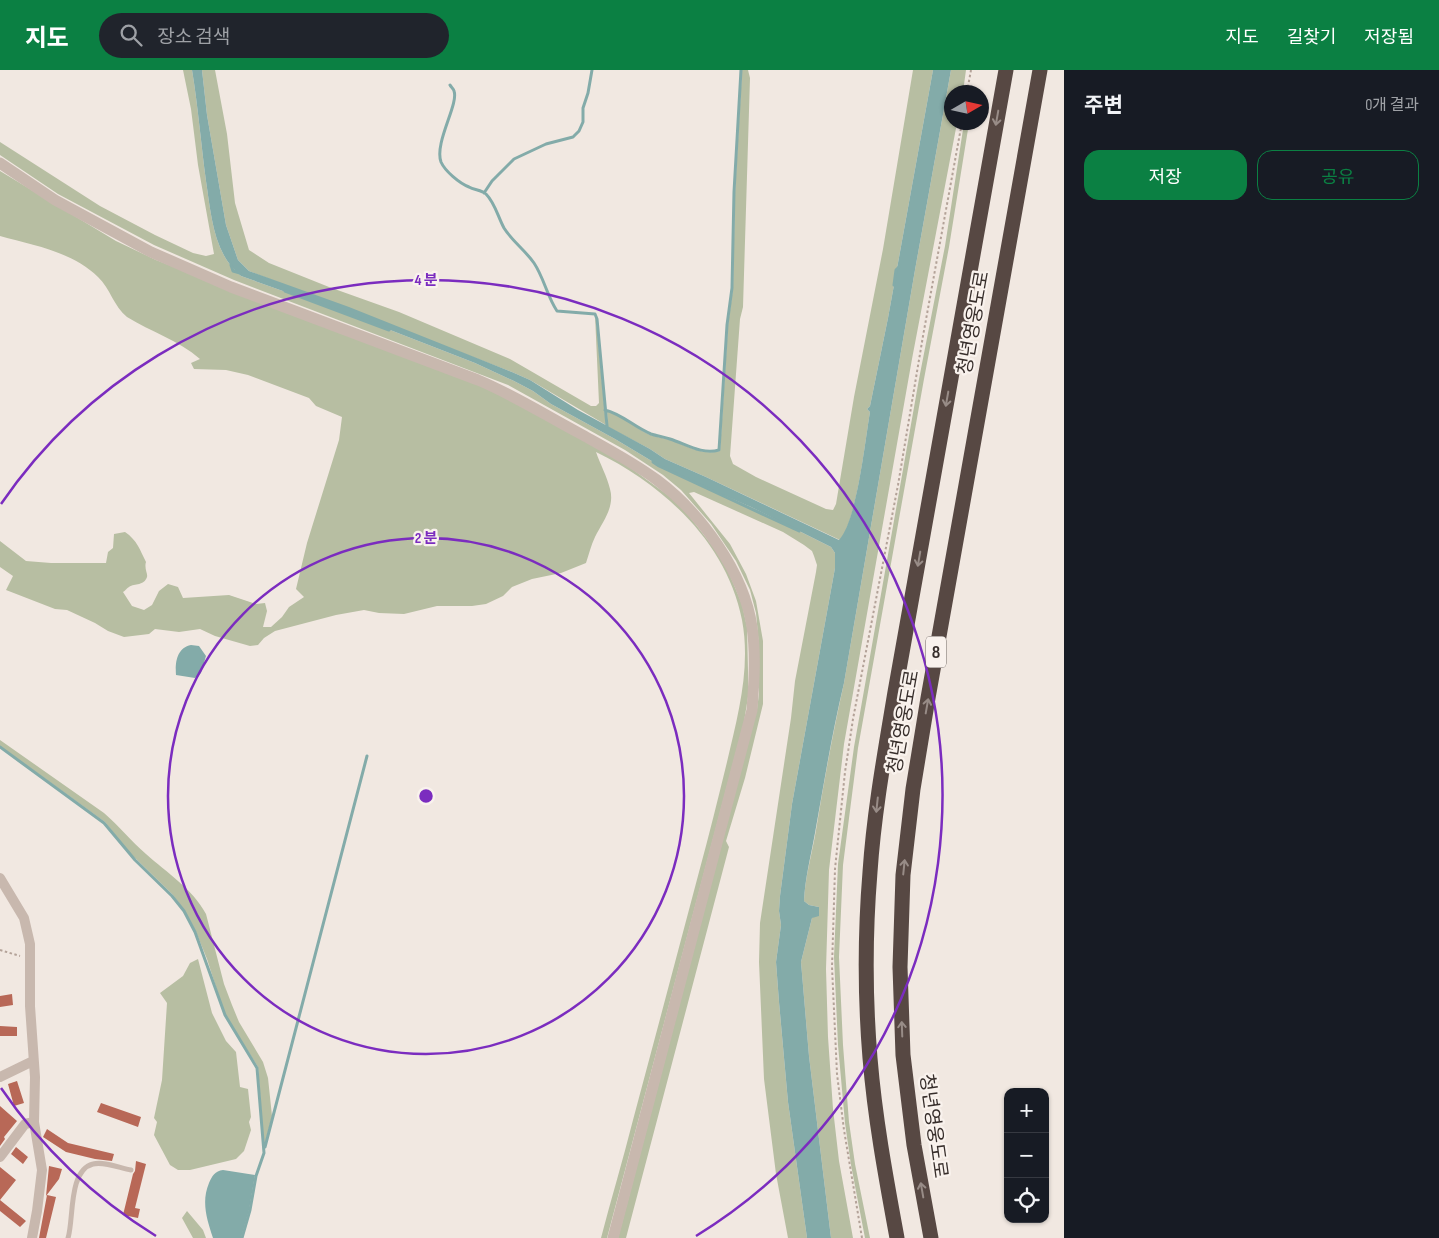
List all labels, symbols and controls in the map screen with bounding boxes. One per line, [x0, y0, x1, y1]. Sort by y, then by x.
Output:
search box [99, 13, 449, 58]
icon: search [117, 21, 145, 49]
text: 지도 [25, 24, 69, 53]
text: 장소 검색 [157, 26, 230, 49]
text: 지도 [1226, 27, 1259, 48]
text: 길찾기 [1287, 27, 1336, 48]
text: 저장됨 [1364, 27, 1414, 48]
north arrow [944, 85, 989, 130]
text: 주변 [1084, 93, 1123, 118]
text: 0개 결과 [1365, 96, 1419, 115]
one-way arrow [992, 110, 1002, 126]
button: 저장 [1084, 150, 1247, 200]
button: 공유 [1257, 150, 1419, 200]
street label: 청년영웅도로 [954, 269, 994, 377]
text: 4 분 [414, 271, 438, 290]
one-way arrow [942, 390, 952, 406]
text: 2 분 [415, 529, 438, 548]
one-way arrow [914, 550, 924, 566]
road number: 8 [926, 636, 946, 668]
street label: 청년영웅도로 [884, 668, 924, 776]
one-way arrow [922, 698, 932, 714]
centre of rings [417, 787, 435, 805]
one-way arrow [872, 797, 882, 813]
one-way arrow [899, 859, 909, 875]
one-way arrow [897, 1021, 907, 1038]
street label: 청년영웅도로 [914, 1072, 952, 1180]
map controls [1004, 1088, 1049, 1223]
button: + [1004, 1088, 1049, 1133]
button: − [1004, 1133, 1049, 1178]
button: locate [1004, 1178, 1049, 1223]
one-way arrow [916, 1183, 926, 1199]

